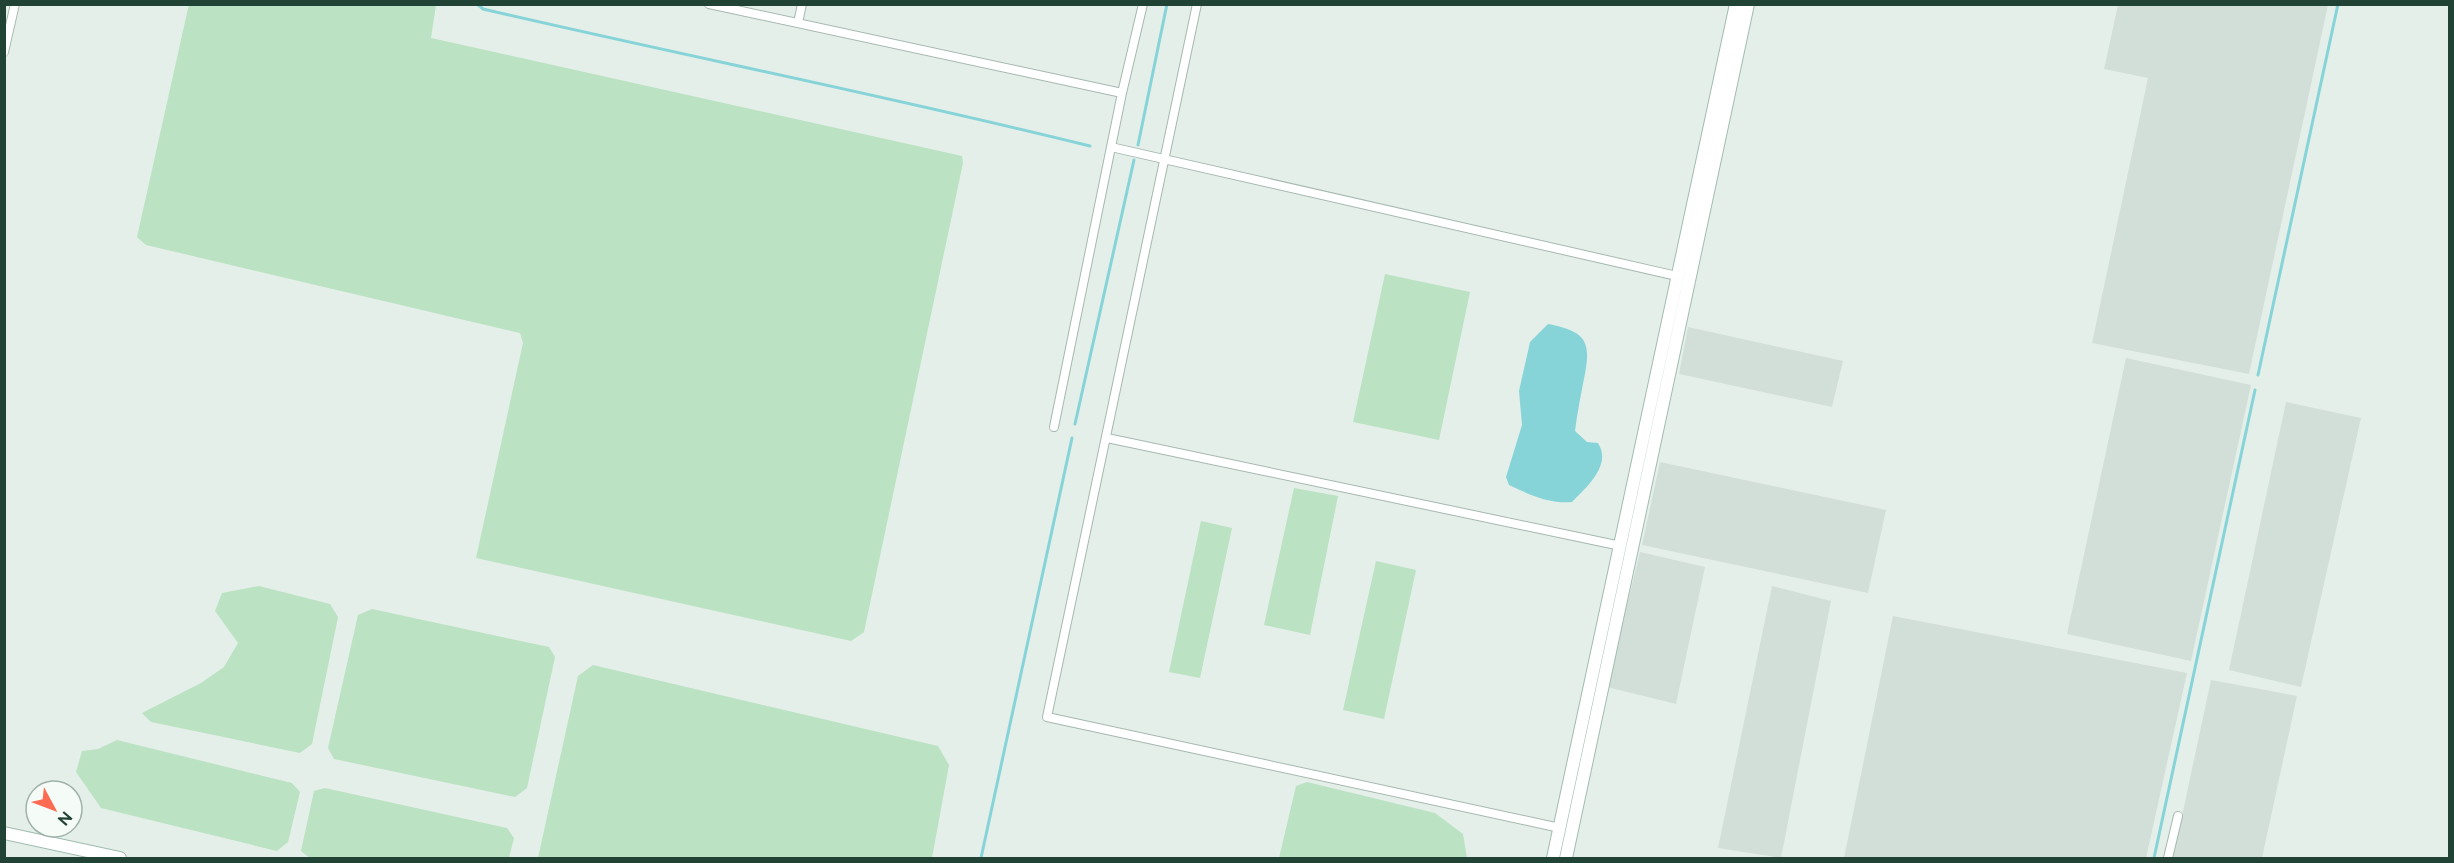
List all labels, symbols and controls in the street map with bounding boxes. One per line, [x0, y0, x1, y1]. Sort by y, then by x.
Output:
north arrow [24, 779, 84, 839]
text: N [54, 808, 76, 829]

